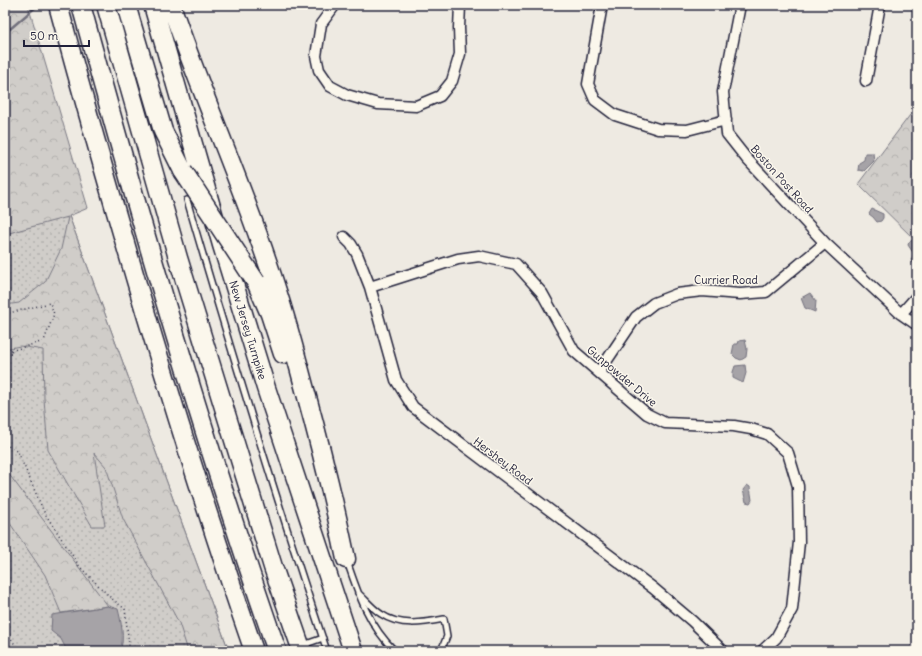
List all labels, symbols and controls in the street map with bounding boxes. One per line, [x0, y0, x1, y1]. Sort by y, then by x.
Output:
scale bar [24, 22, 89, 48]
text: 50 m [30, 28, 59, 43]
street label: Boston Post Road [748, 142, 817, 216]
street label: Currier Road [694, 273, 758, 287]
street label: New Jersey Turnpike [226, 279, 270, 381]
street label: Gunpowder Drive [584, 343, 660, 409]
street label: Hershey Road [471, 434, 536, 488]

